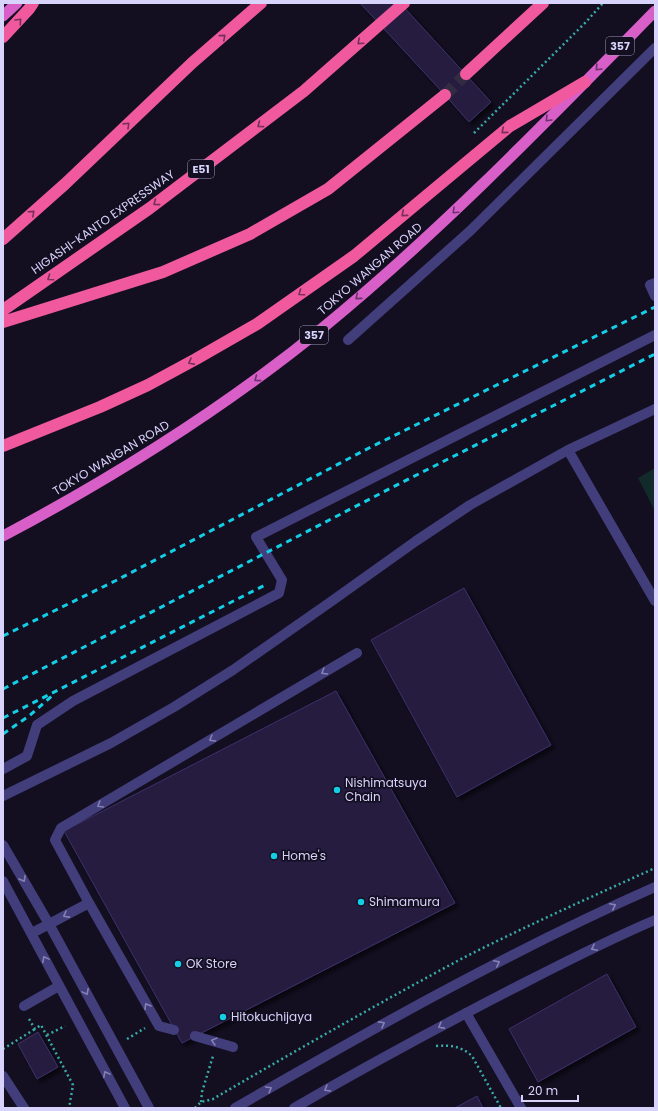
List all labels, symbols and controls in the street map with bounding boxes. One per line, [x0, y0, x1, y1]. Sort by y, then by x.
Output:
one-way arrow [14, 18, 21, 25]
one-way arrow [218, 34, 225, 41]
one-way arrow [357, 37, 365, 44]
road number: 357 [606, 37, 634, 55]
one-way arrow [595, 63, 603, 71]
one-way arrow [545, 114, 553, 122]
one-way arrow [257, 120, 264, 127]
one-way arrow [122, 122, 130, 130]
one-way arrow [501, 127, 509, 134]
road number: E51 [188, 160, 214, 178]
street label: HIGASHI-KANTO EXPRESSWAY [28, 165, 178, 278]
one-way arrow [154, 199, 161, 206]
one-way arrow [452, 206, 460, 213]
one-way arrow [401, 209, 409, 216]
one-way arrow [27, 211, 35, 218]
street label: TOKYO WANGAN ROAD [314, 218, 426, 319]
one-way arrow [47, 273, 54, 281]
one-way arrow [298, 288, 305, 296]
one-way arrow [356, 293, 363, 300]
road number: 357 [300, 326, 328, 344]
one-way arrow [188, 358, 195, 365]
one-way arrow [254, 374, 261, 381]
street label: TOKYO WANGAN ROAD [49, 416, 172, 499]
one-way arrow [321, 668, 328, 675]
one-way arrow [209, 734, 216, 741]
place label: Nishimatsuya Chain [345, 774, 427, 805]
marker: Nishimatsuya Chain [332, 785, 342, 795]
one-way arrow [97, 800, 104, 807]
place label: Home's [282, 847, 326, 864]
marker: Home's [269, 851, 279, 861]
one-way arrow [18, 875, 25, 882]
place label: Shimamura [369, 893, 440, 910]
marker: Shimamura [356, 897, 366, 907]
one-way arrow [609, 903, 616, 911]
one-way arrow [63, 910, 70, 918]
one-way arrow [591, 943, 598, 951]
place label: OK Store [186, 955, 237, 972]
one-way arrow [42, 956, 50, 963]
marker: OK Store [173, 959, 183, 969]
one-way arrow [492, 961, 500, 968]
one-way arrow [82, 988, 89, 996]
one-way arrow [145, 1003, 152, 1010]
place label: Hitokuchijaya [231, 1008, 312, 1025]
marker: Hitokuchijaya [218, 1012, 228, 1022]
one-way arrow [438, 1021, 445, 1029]
one-way arrow [378, 1022, 385, 1029]
one-way arrow [211, 1038, 217, 1046]
one-way arrow [104, 1070, 111, 1078]
scale bar [522, 1077, 578, 1103]
text: 20 m [528, 1082, 558, 1099]
one-way arrow [324, 1084, 331, 1091]
one-way arrow [265, 1086, 272, 1093]

